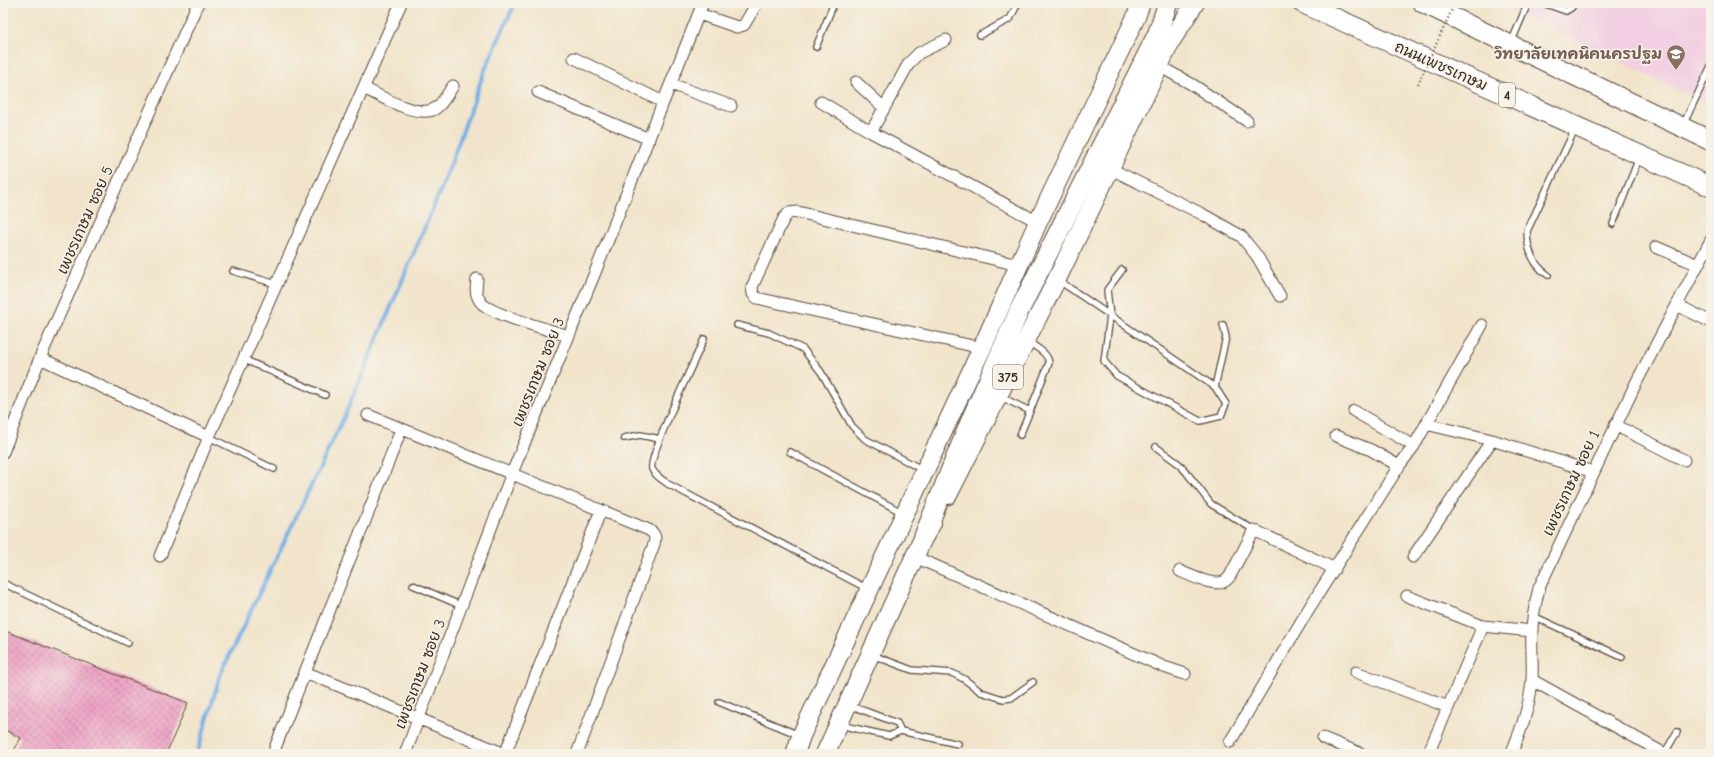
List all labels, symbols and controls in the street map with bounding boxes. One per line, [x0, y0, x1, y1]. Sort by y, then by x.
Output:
street label: ถนนเพชรเกษม [1392, 37, 1490, 95]
school or university icon: วิทยาลัยเทคนิคนครปฐม [1665, 43, 1687, 71]
place label: วิทยาลัยเทคนิคนครปฐม [1493, 45, 1662, 64]
road number: 4 [1499, 83, 1515, 107]
street label: เพชรเกษม ซอย 5 [53, 163, 117, 277]
street label: เพชรเกษม ซอย 3 [508, 315, 568, 429]
road number: 375 [993, 365, 1023, 389]
street label: เพชรเกษม ซอย 1 [1539, 427, 1603, 539]
street label: เพชรเกษม ซอย 3 [391, 617, 449, 731]

